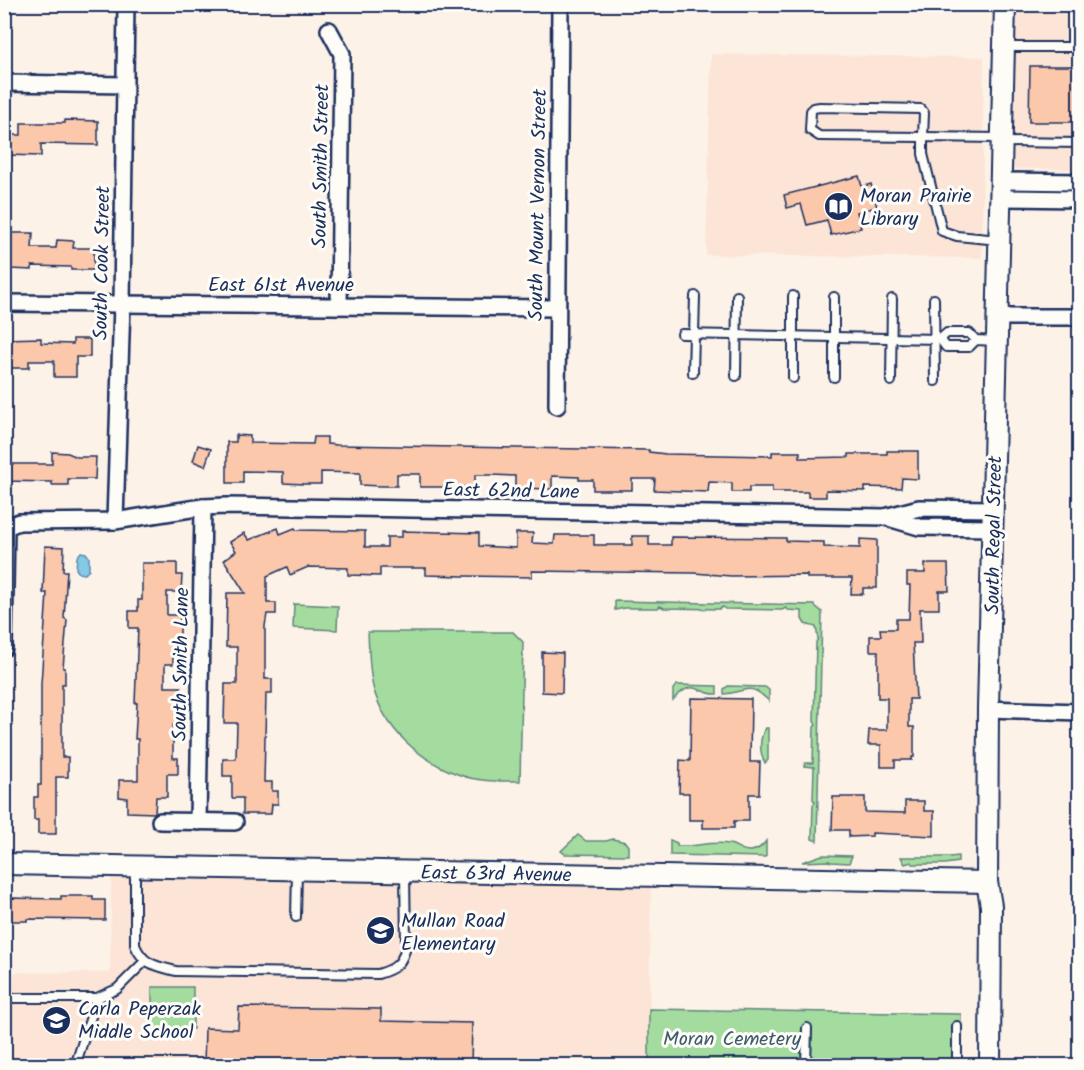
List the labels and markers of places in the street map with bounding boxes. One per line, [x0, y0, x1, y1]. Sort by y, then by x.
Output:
place label: Moran Prairie Library [860, 181, 972, 236]
library icon: Moran Prairie Library [823, 190, 855, 222]
place label: Mullan Road Elementary [401, 906, 505, 961]
school or university icon: Mullan Road Elementary [364, 915, 396, 947]
place label: Carla Peperzak Middle School [78, 994, 201, 1049]
school or university icon: Carla Peperzak Middle School [41, 1004, 73, 1036]

